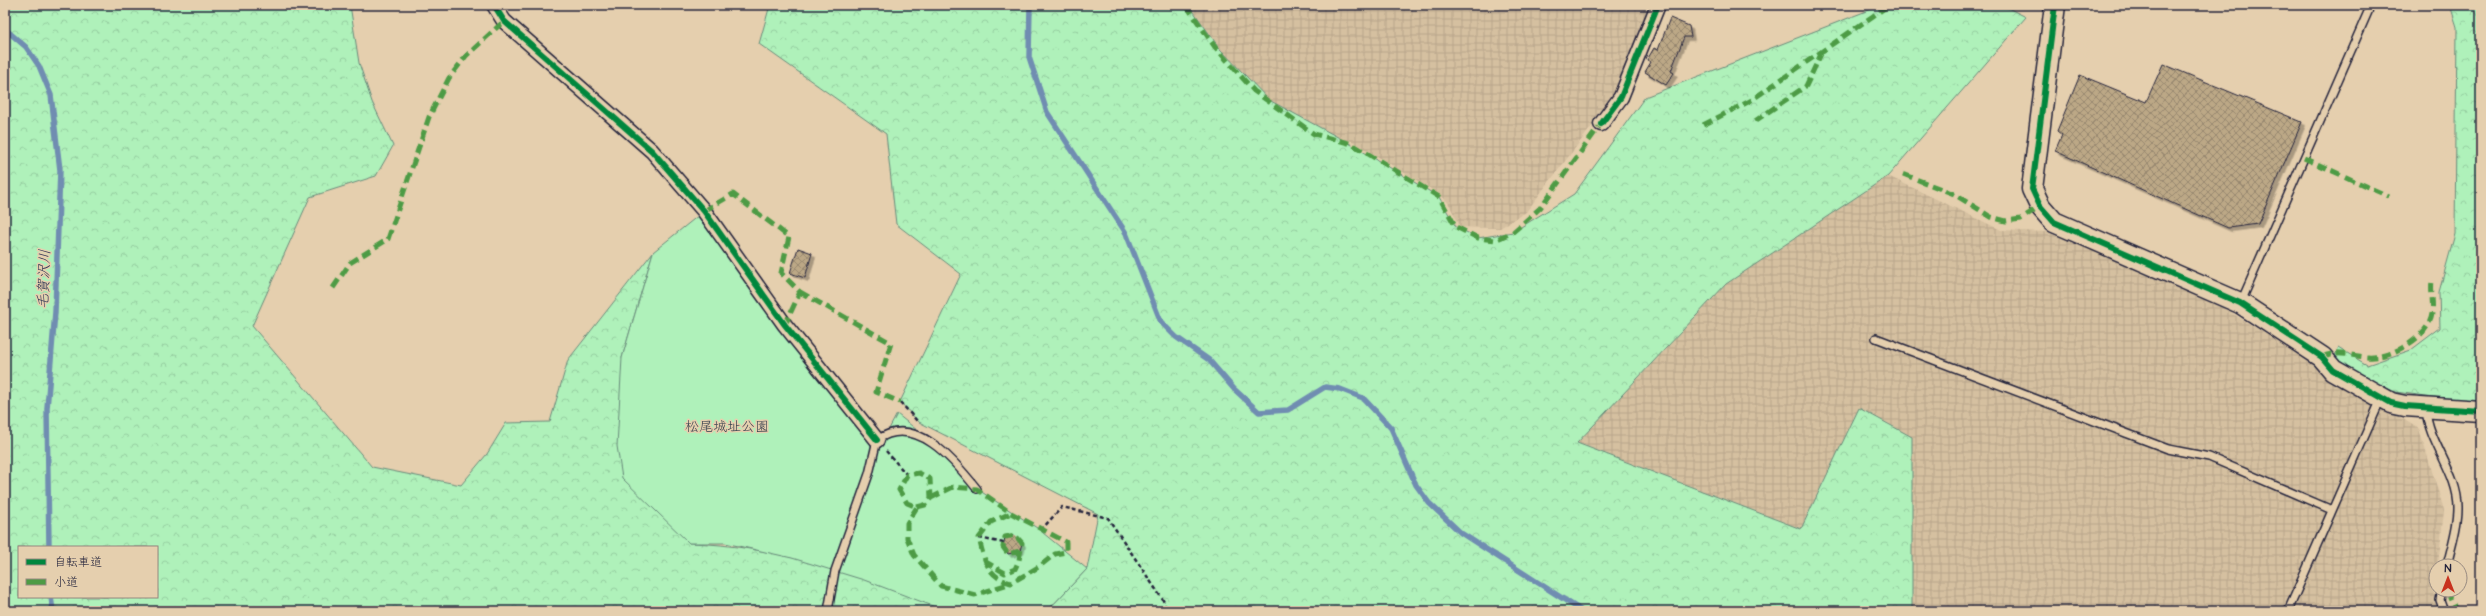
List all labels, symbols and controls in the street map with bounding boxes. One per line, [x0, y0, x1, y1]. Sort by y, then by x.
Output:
water label: 毛賀沢川 [32, 249, 56, 309]
park label: 松尾城址公園 [685, 417, 769, 437]
legend [18, 546, 158, 598]
text: 自転車道 [54, 554, 102, 571]
north arrow [2428, 558, 2468, 598]
text: N [2445, 561, 2452, 576]
text: 小道 [54, 574, 78, 591]

